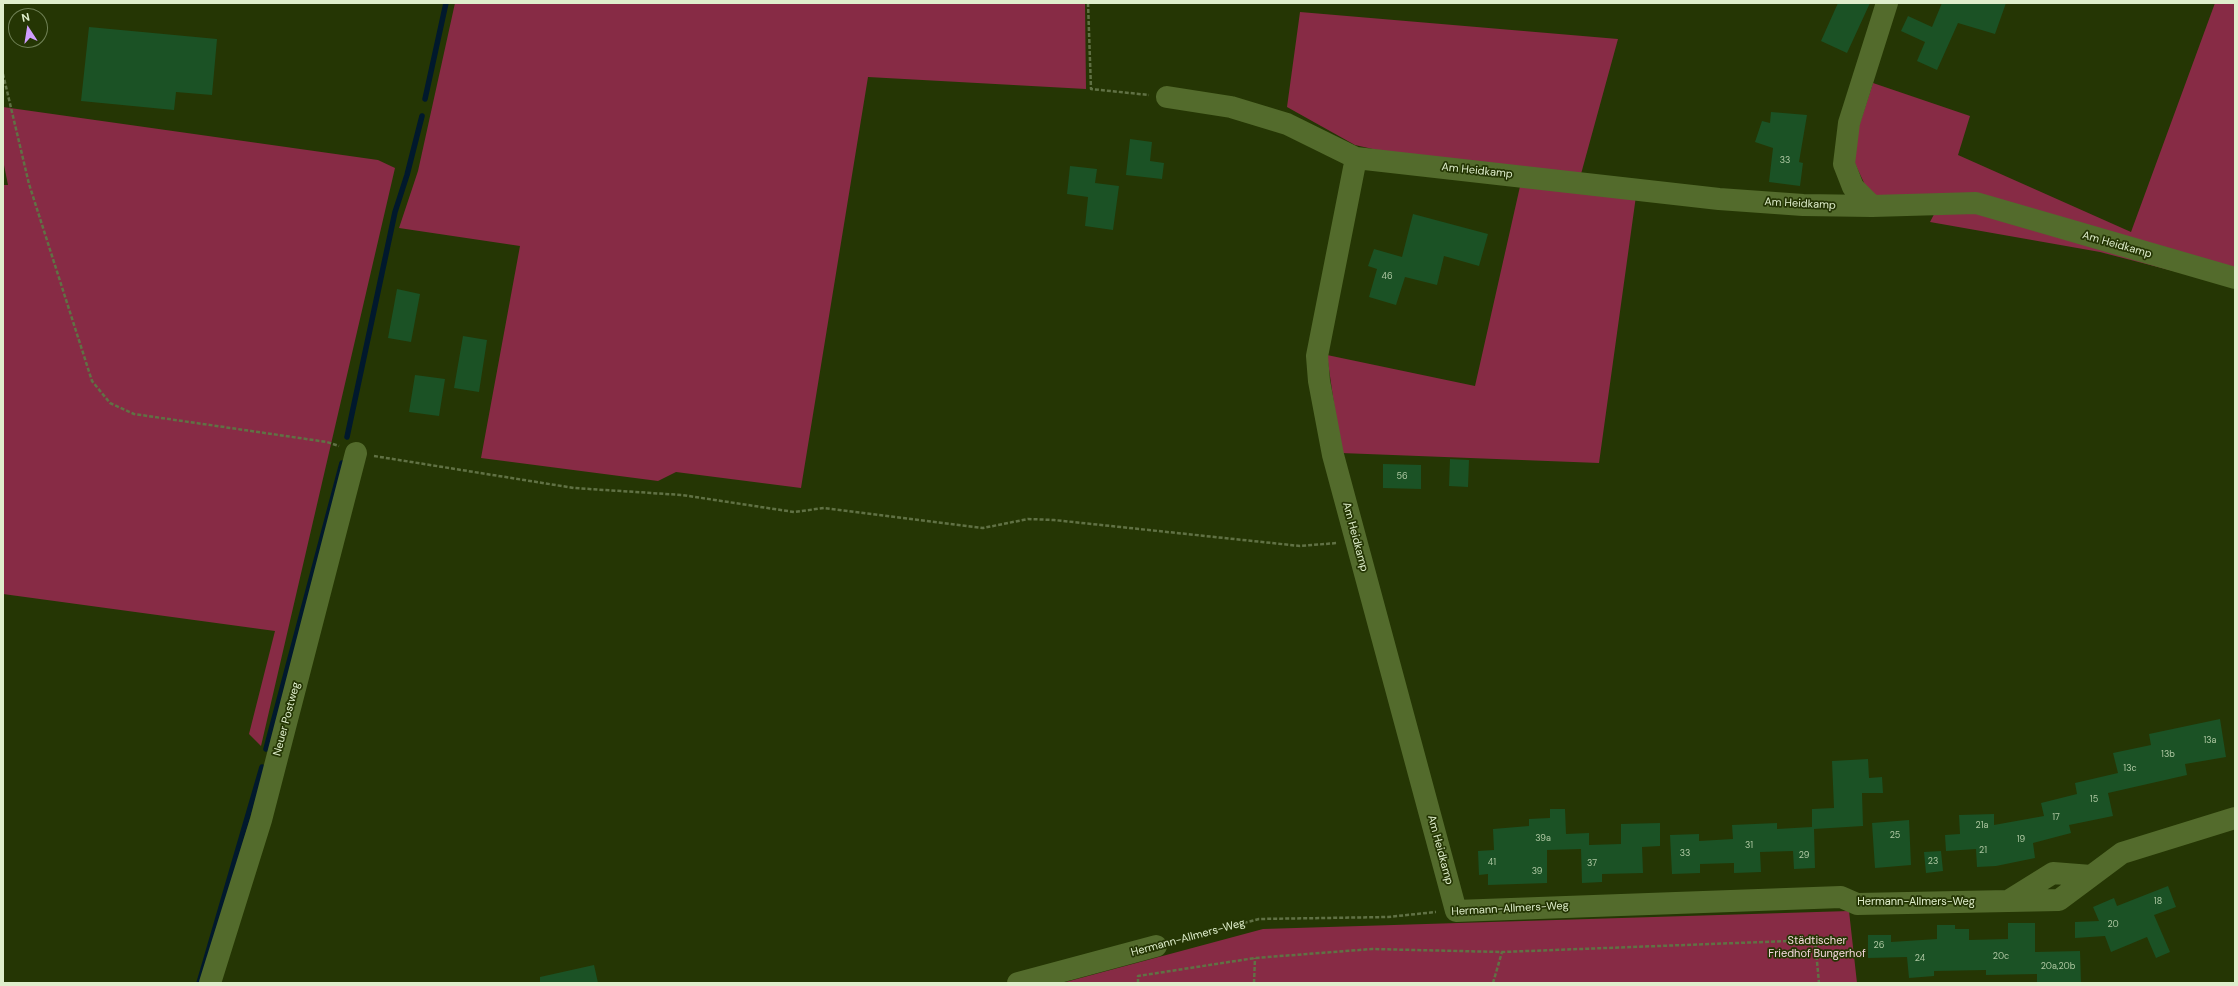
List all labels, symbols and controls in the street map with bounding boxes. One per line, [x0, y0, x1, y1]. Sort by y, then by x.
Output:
north arrow [8, 8, 48, 48]
text: N [20, 10, 31, 25]
house number: 33 [1780, 156, 1790, 166]
street label: Am Heidkamp [1441, 161, 1513, 181]
street label: Am Heidkamp [1764, 196, 1836, 212]
street label: Am Heidkamp [2081, 229, 2153, 261]
house number: 46 [1381, 272, 1393, 282]
house number: 56 [1396, 472, 1408, 482]
street label: Am Heidkamp [1339, 501, 1371, 573]
street label: Neuer Postweg [271, 681, 303, 757]
house number: 13a [2203, 736, 2217, 746]
house number: 13b [2161, 750, 2175, 760]
house number: 13c [2123, 764, 2137, 774]
house number: 15 [2090, 795, 2098, 805]
house number: 17 [2052, 813, 2060, 823]
street label: Am Heidkamp [1424, 814, 1456, 886]
house number: 21a [1976, 821, 1988, 831]
house number: 25 [1890, 831, 1900, 841]
house number: 39a [1535, 834, 1551, 844]
house number: 19 [2017, 835, 2025, 845]
house number: 31 [1745, 841, 1753, 851]
house number: 21 [1979, 846, 1987, 856]
house number: 33 [1680, 849, 1690, 859]
house number: 29 [1799, 851, 1809, 861]
house number: 23 [1928, 857, 1938, 867]
house number: 41 [1488, 858, 1496, 868]
house number: 37 [1587, 859, 1597, 869]
house number: 39 [1532, 867, 1542, 877]
street label: Hermann-Allmers-Weg [1857, 895, 1975, 909]
house number: 18 [2154, 897, 2162, 907]
street label: Hermann-Allmers-Weg [1451, 899, 1569, 919]
street label: Hermann-Allmers-Weg [1129, 916, 1247, 960]
house number: 20 [2107, 920, 2119, 930]
park label: Städtischer Friedhof Bungerhof [1768, 934, 1866, 960]
house number: 26 [1874, 941, 1884, 951]
house number: 20c [1993, 952, 2009, 962]
house number: 24 [1915, 954, 1925, 964]
house number: 20a,20b [2041, 962, 2075, 972]

